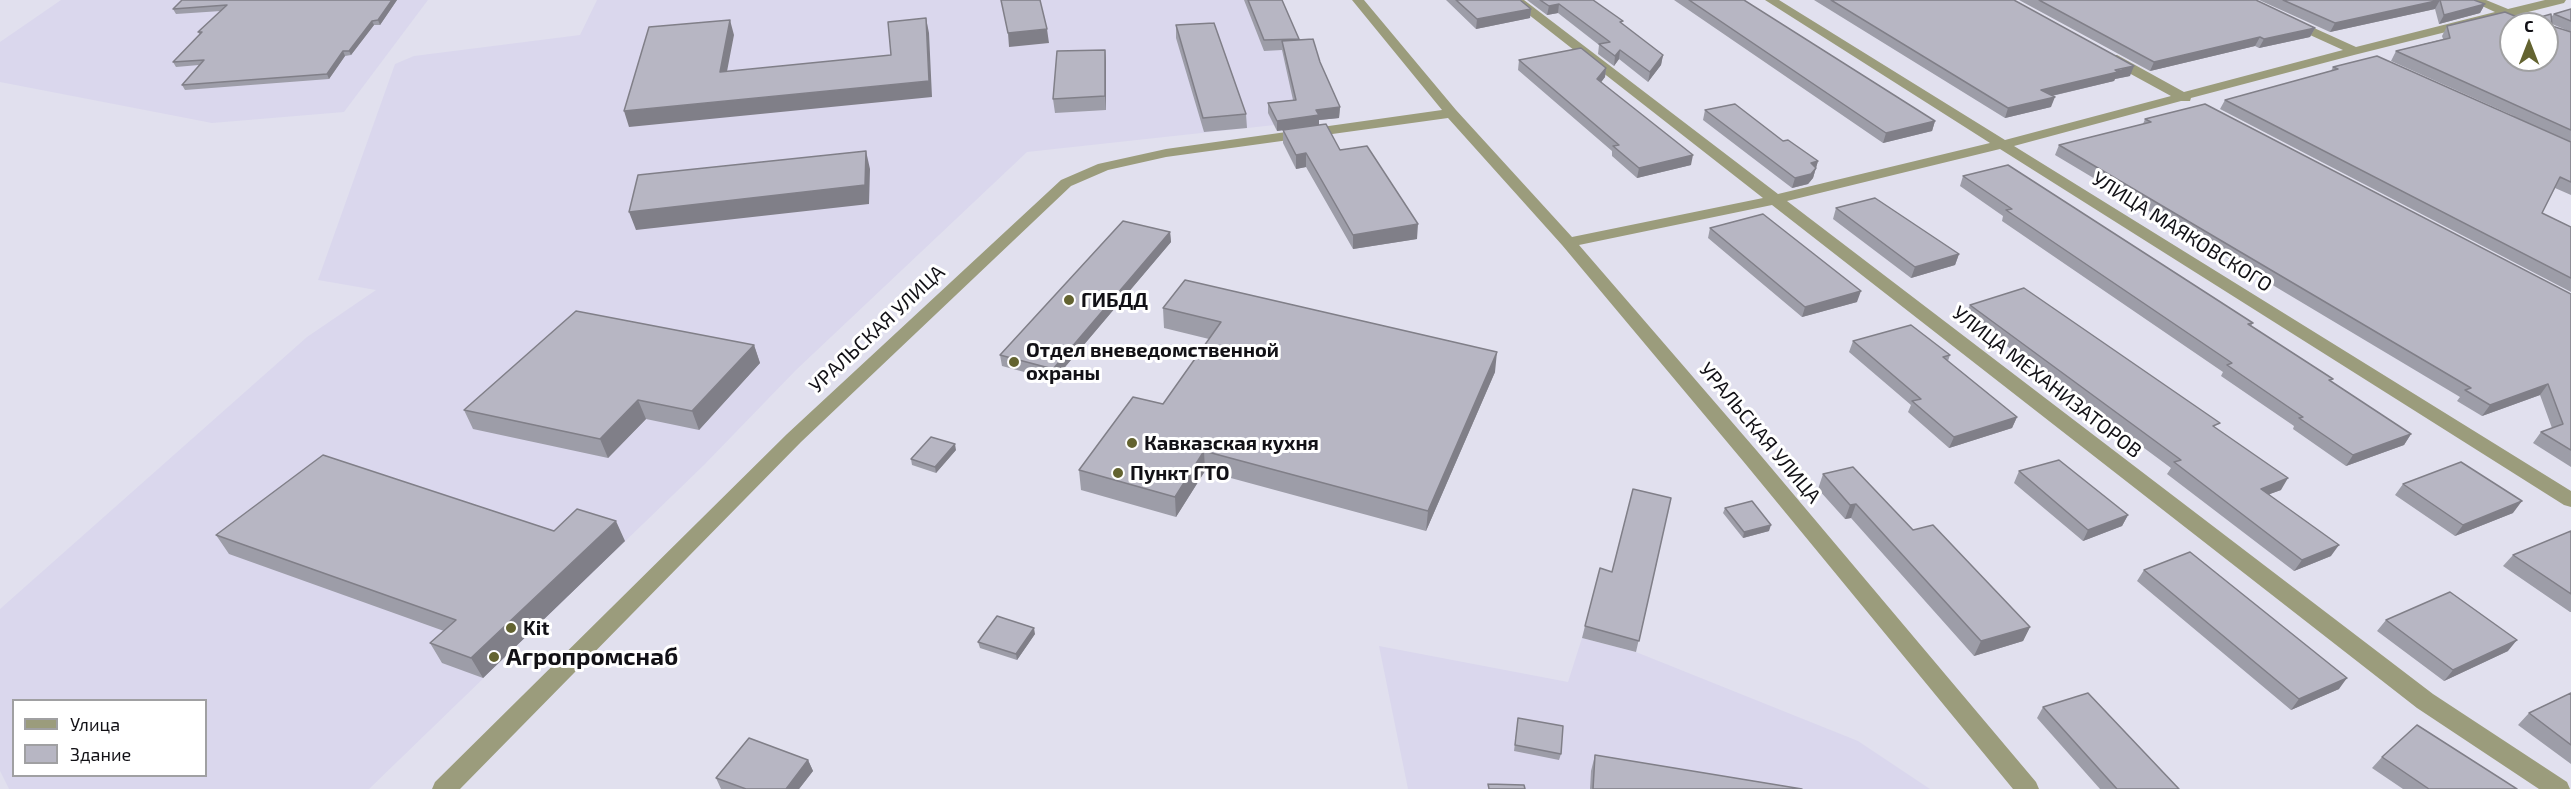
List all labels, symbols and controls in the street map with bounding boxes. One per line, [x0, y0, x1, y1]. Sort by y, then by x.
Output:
north arrow [2499, 12, 2559, 72]
text: С [2524, 16, 2534, 35]
street label: УЛИЦА МАЯКОВСКОГО [2088, 167, 2276, 297]
street label: УРАЛЬСКАЯ УЛИЦА [804, 260, 950, 398]
place label: ГИБДД [1081, 288, 1148, 312]
marker: ГИБДД [1062, 293, 1076, 307]
street label: УЛИЦА МЕХАНИЗАТОРОВ [1948, 301, 2146, 463]
place label: Отдел вневедомственной охраны [1026, 338, 1279, 385]
marker: Отдел вневедомственной охраны [1007, 355, 1021, 369]
street label: УРАЛЬСКАЯ УЛИЦА [1694, 358, 1826, 508]
place label: Кавказская кухня [1144, 431, 1319, 455]
marker: Кавказская кухня [1125, 436, 1139, 450]
place label: Пункт ГТО [1130, 461, 1230, 485]
marker: Пункт ГТО [1111, 466, 1125, 480]
place label: Kit [523, 616, 549, 640]
marker: Kit [504, 621, 518, 635]
place label: Агропромснаб [506, 643, 678, 671]
marker: Агропромснаб [487, 650, 501, 664]
legend [12, 699, 207, 777]
text: Улица [70, 713, 120, 735]
text: Здание [70, 743, 131, 765]

